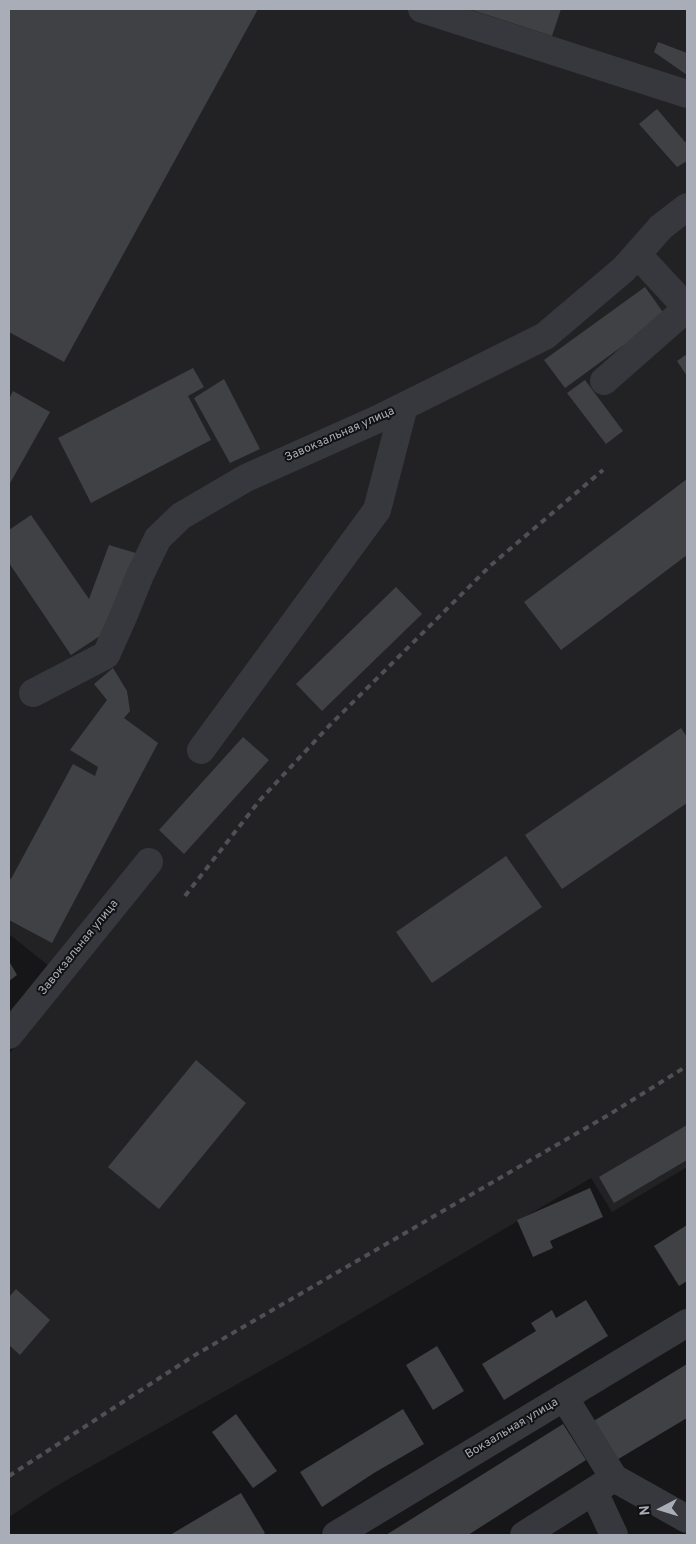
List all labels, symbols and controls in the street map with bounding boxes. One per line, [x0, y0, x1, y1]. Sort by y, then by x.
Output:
street label: Завокзальная улица [283, 404, 397, 466]
street label: Завокзальная улица [36, 897, 122, 999]
street label: Вокзальная улица [463, 1396, 561, 1462]
north arrow [636, 1484, 686, 1534]
text: N [637, 1505, 654, 1516]

